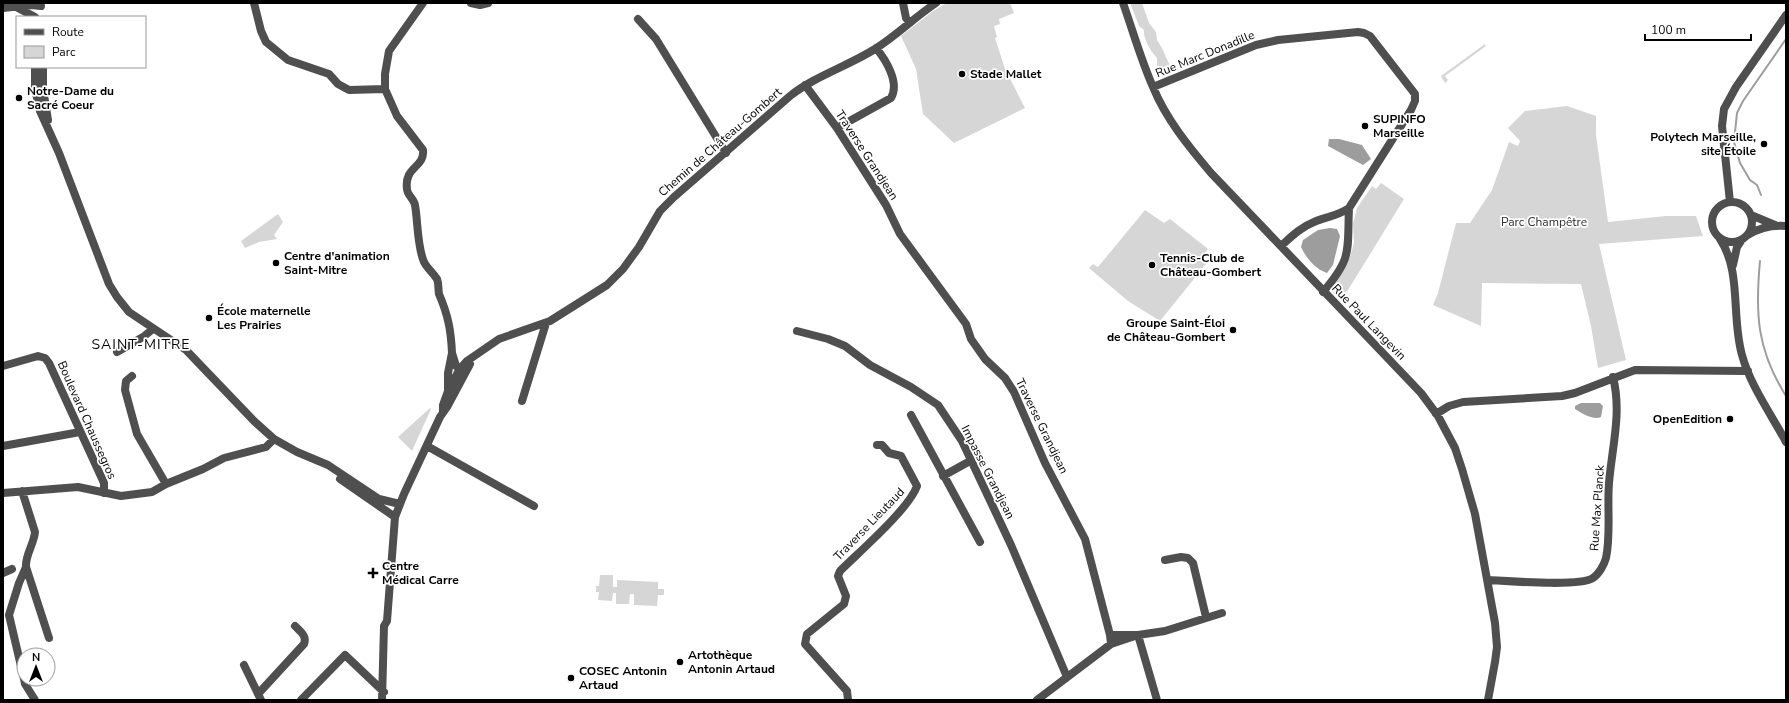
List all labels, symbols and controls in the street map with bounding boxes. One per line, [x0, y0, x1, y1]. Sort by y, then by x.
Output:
legend [16, 16, 146, 68]
scale bar [1645, 16, 1751, 42]
text: 100 m [1651, 22, 1686, 38]
text: Route [52, 24, 84, 40]
street label: Rue Marc Donadille [1153, 27, 1257, 81]
text: Parc [52, 44, 76, 60]
place label: Stade Mallet [970, 66, 1042, 82]
marker: Stade Mallet [957, 69, 967, 79]
place label: Notre-Dame du Sacré Coeur [27, 83, 114, 113]
street label: Chemin de Château-Gombert [655, 83, 786, 200]
marker: Notre-Dame du Sacré Coeur [14, 93, 24, 103]
street label: Traverse Grandjean [832, 107, 902, 203]
place label: SUPINFO Marseille [1373, 111, 1426, 141]
marker: SUPINFO Marseille [1360, 121, 1370, 131]
place label: Polytech Marseille, site Étoile [1650, 129, 1756, 159]
marker: Polytech Marseille, site Étoile [1759, 139, 1769, 149]
park label: Parc Champêtre [1501, 214, 1587, 230]
place label: Centre d'animation Saint-Mitre [284, 248, 390, 278]
place label: Tennis-Club de Château-Gombert [1160, 250, 1262, 280]
marker: Centre d'animation Saint-Mitre [271, 258, 281, 268]
marker: Tennis-Club de Château-Gombert [1147, 260, 1157, 270]
street label: Rue Paul Langevin [1328, 280, 1410, 364]
place label: École maternelle Les Prairies [217, 303, 311, 333]
marker: École maternelle Les Prairies [204, 313, 214, 323]
place label: Groupe Saint-Éloi de Château-Gombert [1107, 315, 1225, 345]
marker: Groupe Saint-Éloi de Château-Gombert [1228, 325, 1238, 335]
district label: SAINT-MITRE [92, 335, 190, 354]
street label: Boulevard Chaussegros [54, 358, 120, 482]
street label: Traverse Grandjean [1012, 376, 1072, 476]
place label: OpenEdition [1653, 411, 1722, 427]
marker: OpenEdition [1725, 414, 1735, 424]
street label: Impasse Grandjean [957, 422, 1019, 522]
street label: Rue Max Planck [1586, 463, 1608, 552]
street label: Traverse Lieutaud [830, 484, 908, 564]
place label: Centre Médical Carre [382, 558, 459, 588]
marker: Centre Médical Carre [367, 567, 379, 579]
north arrow [16, 647, 56, 687]
place label: Artothèque Antonin Artaud [688, 647, 775, 677]
text: N [32, 650, 40, 665]
marker: Artothèque Antonin Artaud [675, 657, 685, 667]
place label: COSEC Antonin Artaud [579, 663, 667, 693]
marker: COSEC Antonin Artaud [566, 673, 576, 683]

